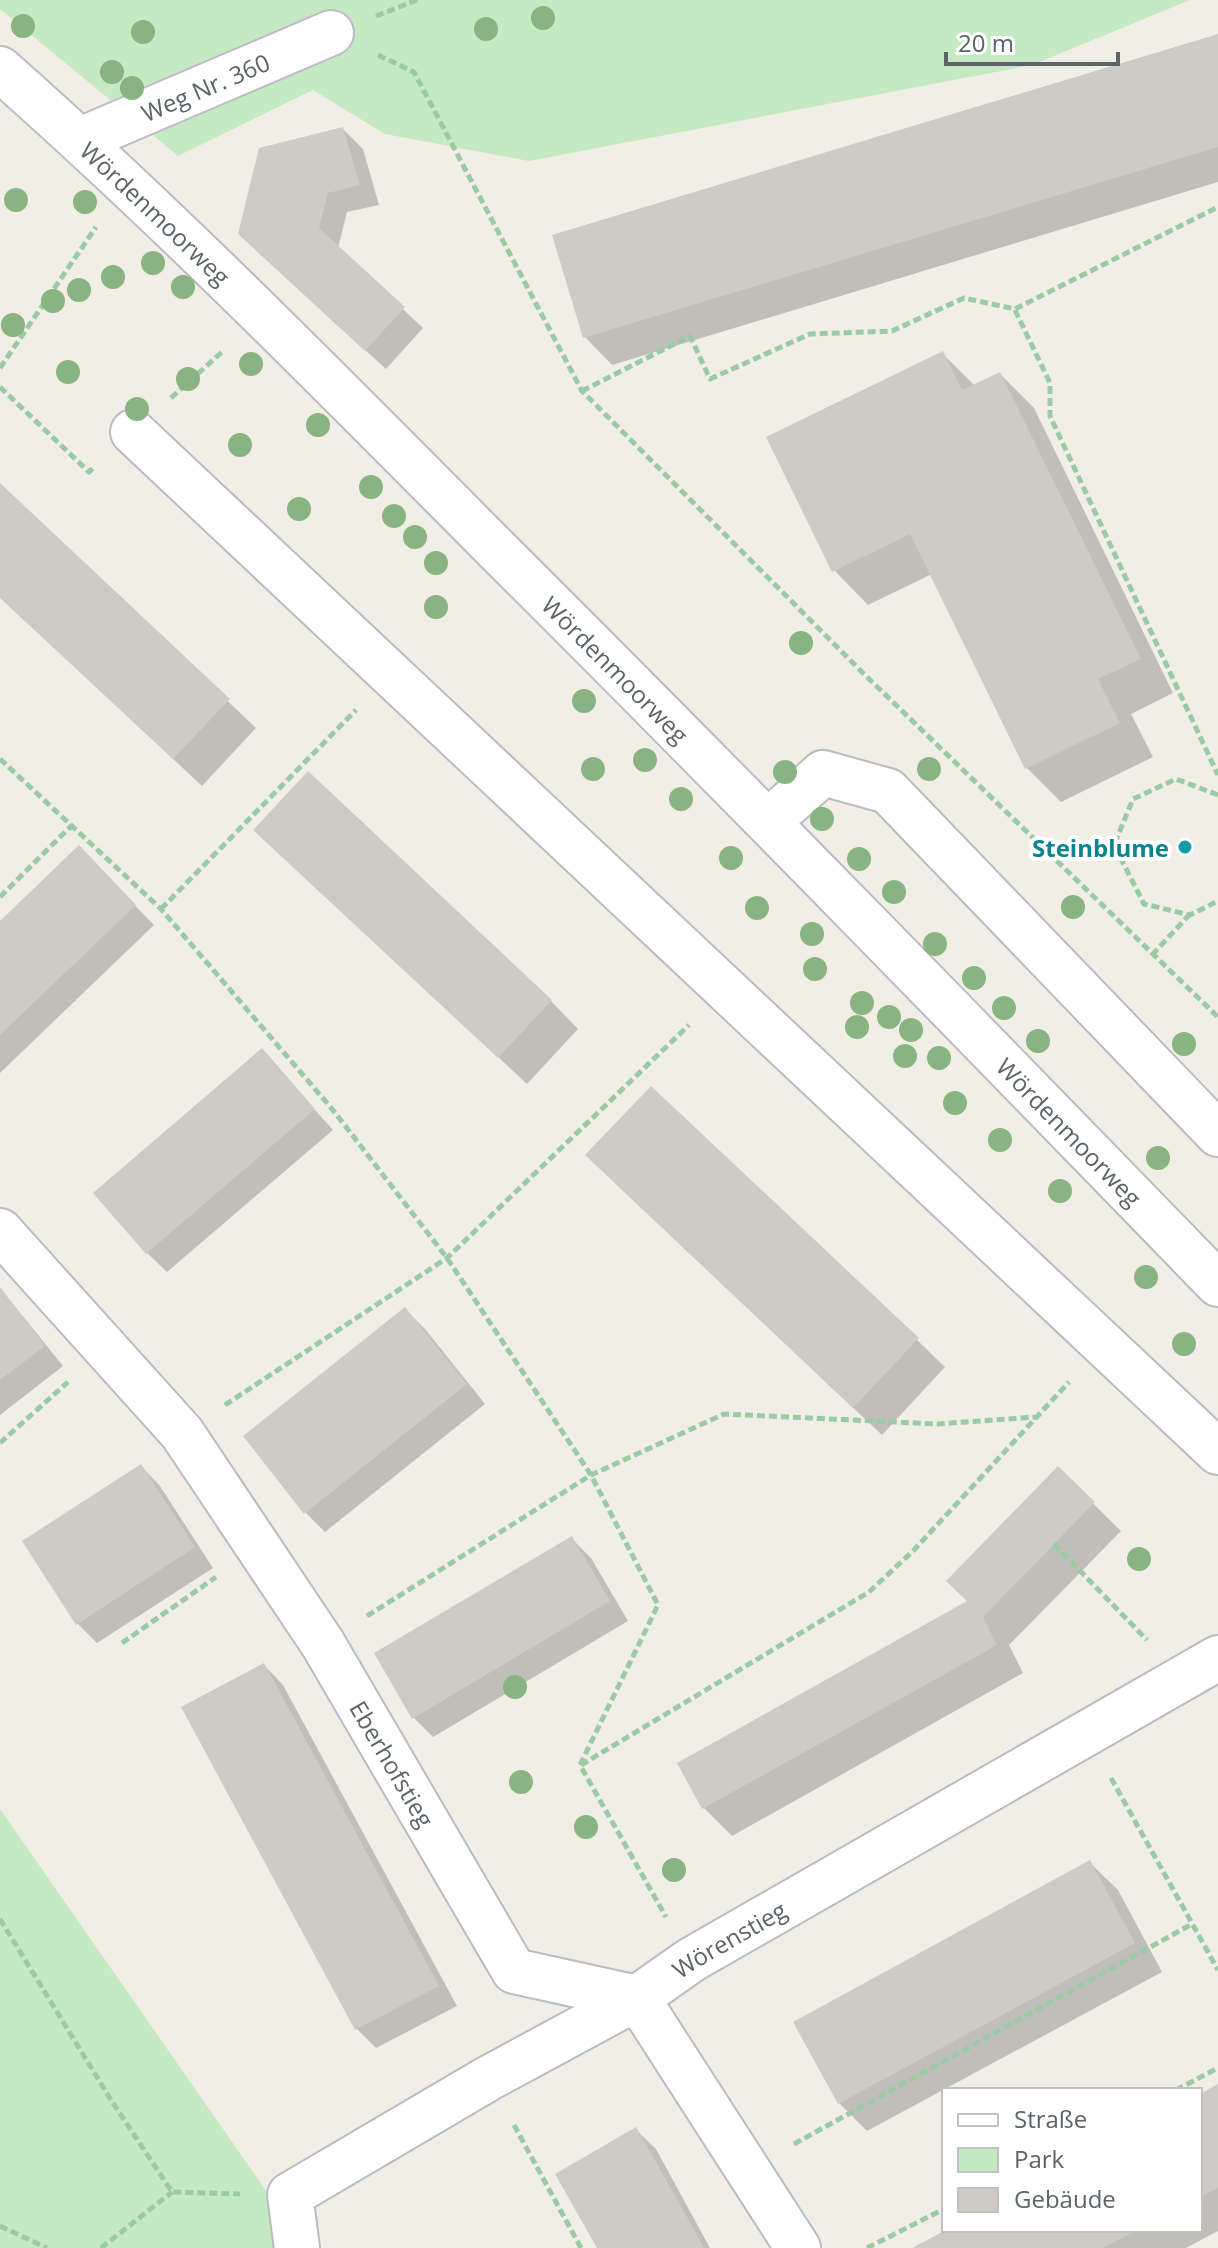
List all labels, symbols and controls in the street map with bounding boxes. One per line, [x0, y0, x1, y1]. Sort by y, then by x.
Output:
scale bar [946, 16, 1118, 66]
text: 20 m [958, 26, 1014, 59]
street label: Weg Nr. 360 [136, 45, 274, 129]
street label: Wördenmoorweg [74, 134, 238, 292]
street label: Wördenmoorweg [535, 588, 696, 750]
place label: Steinblume [1032, 831, 1169, 864]
marker: Steinblume [1176, 838, 1194, 856]
street label: Wördenmoorweg [990, 1050, 1150, 1213]
street label: Eberhofstieg [343, 1694, 443, 1833]
street label: Wörenstieg [665, 1892, 792, 1985]
legend [942, 2088, 1202, 2232]
text: Straße [1014, 2102, 1087, 2135]
text: Park [1014, 2142, 1065, 2175]
text: Gebäude [1014, 2182, 1116, 2215]

